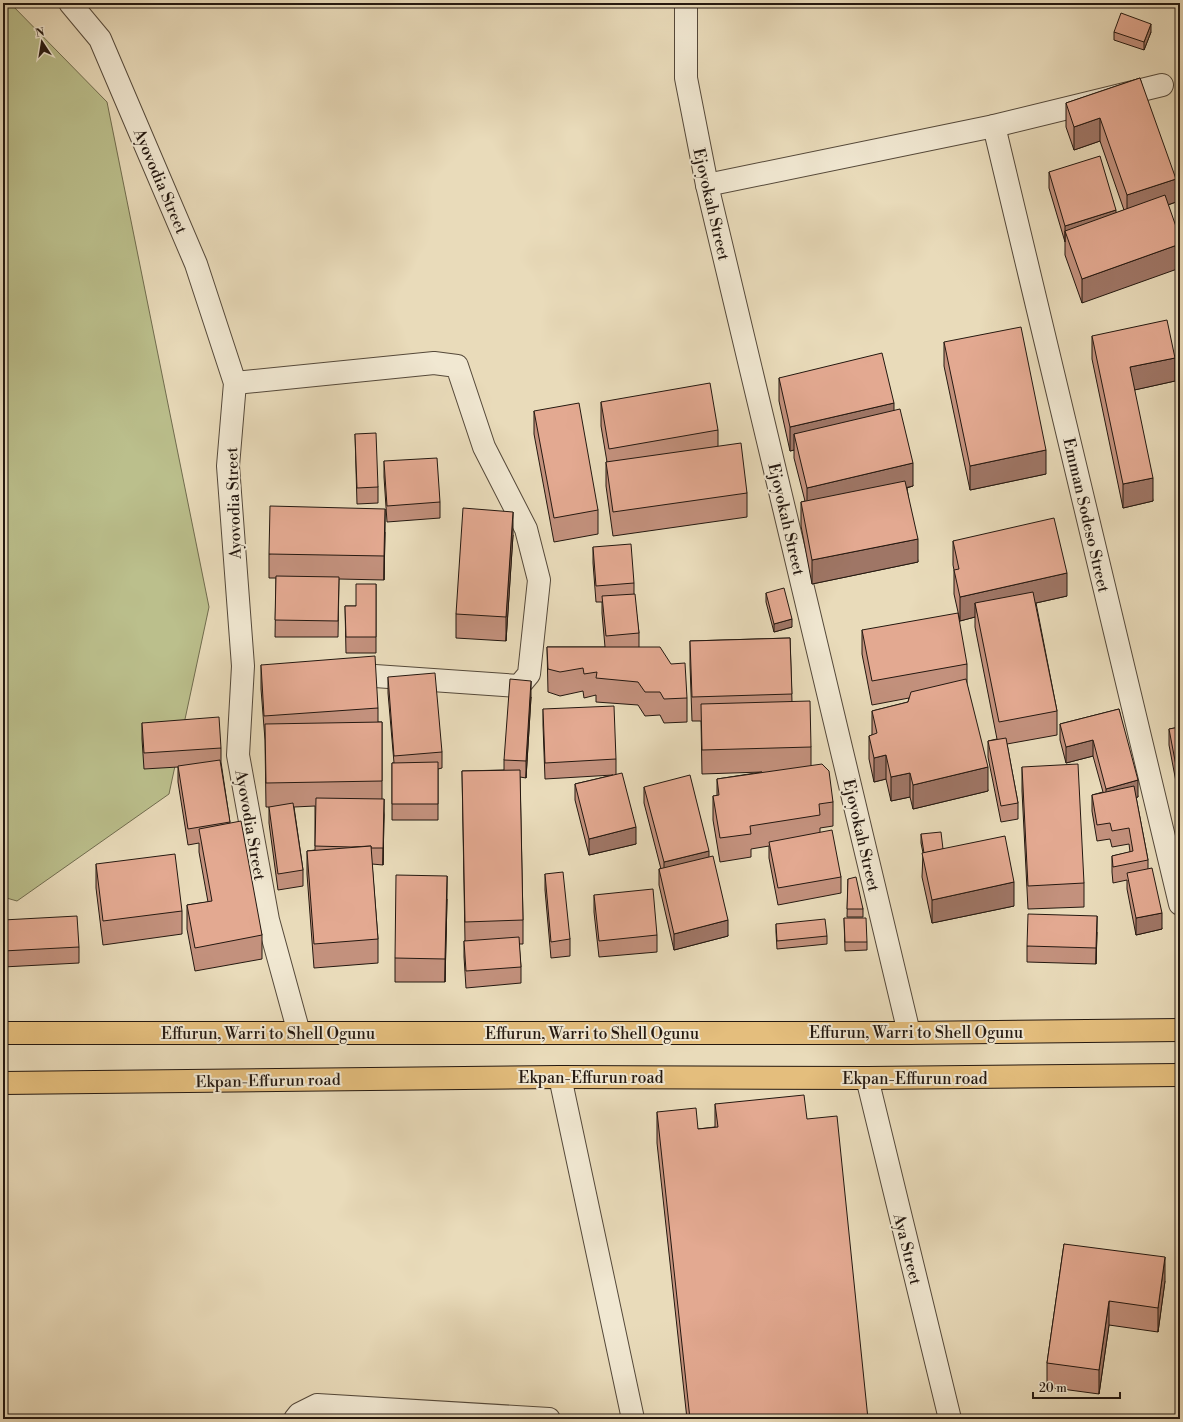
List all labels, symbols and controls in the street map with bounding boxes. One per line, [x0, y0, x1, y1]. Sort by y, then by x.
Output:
north arrow [22, 22, 62, 62]
text: N [34, 25, 46, 41]
street label: Ayovodia Street [129, 125, 191, 237]
street label: Ejoyokah Street [688, 146, 734, 263]
street label: Emman Sodeso Street [1058, 436, 1114, 595]
street label: Ayovodia Street [222, 446, 246, 560]
street label: Ejoyokah Street [763, 461, 809, 578]
street label: Ayovodia Street [230, 767, 270, 882]
street label: Ejoyokah Street [838, 777, 884, 894]
street label: Effurun, Warri to Shell Ogunu [809, 1023, 1023, 1043]
street label: Effurun, Warri to Shell Ogunu [161, 1024, 375, 1044]
street label: Effurun, Warri to Shell Ogunu [485, 1024, 699, 1044]
street label: Ekpan-Effurun road [518, 1068, 664, 1088]
street label: Ekpan-Effurun road [842, 1069, 988, 1089]
street label: Ekpan-Effurun road [195, 1070, 341, 1092]
street label: Aya Street [888, 1211, 926, 1287]
scale bar [1033, 1374, 1120, 1400]
text: 20 m [1039, 1381, 1067, 1396]

